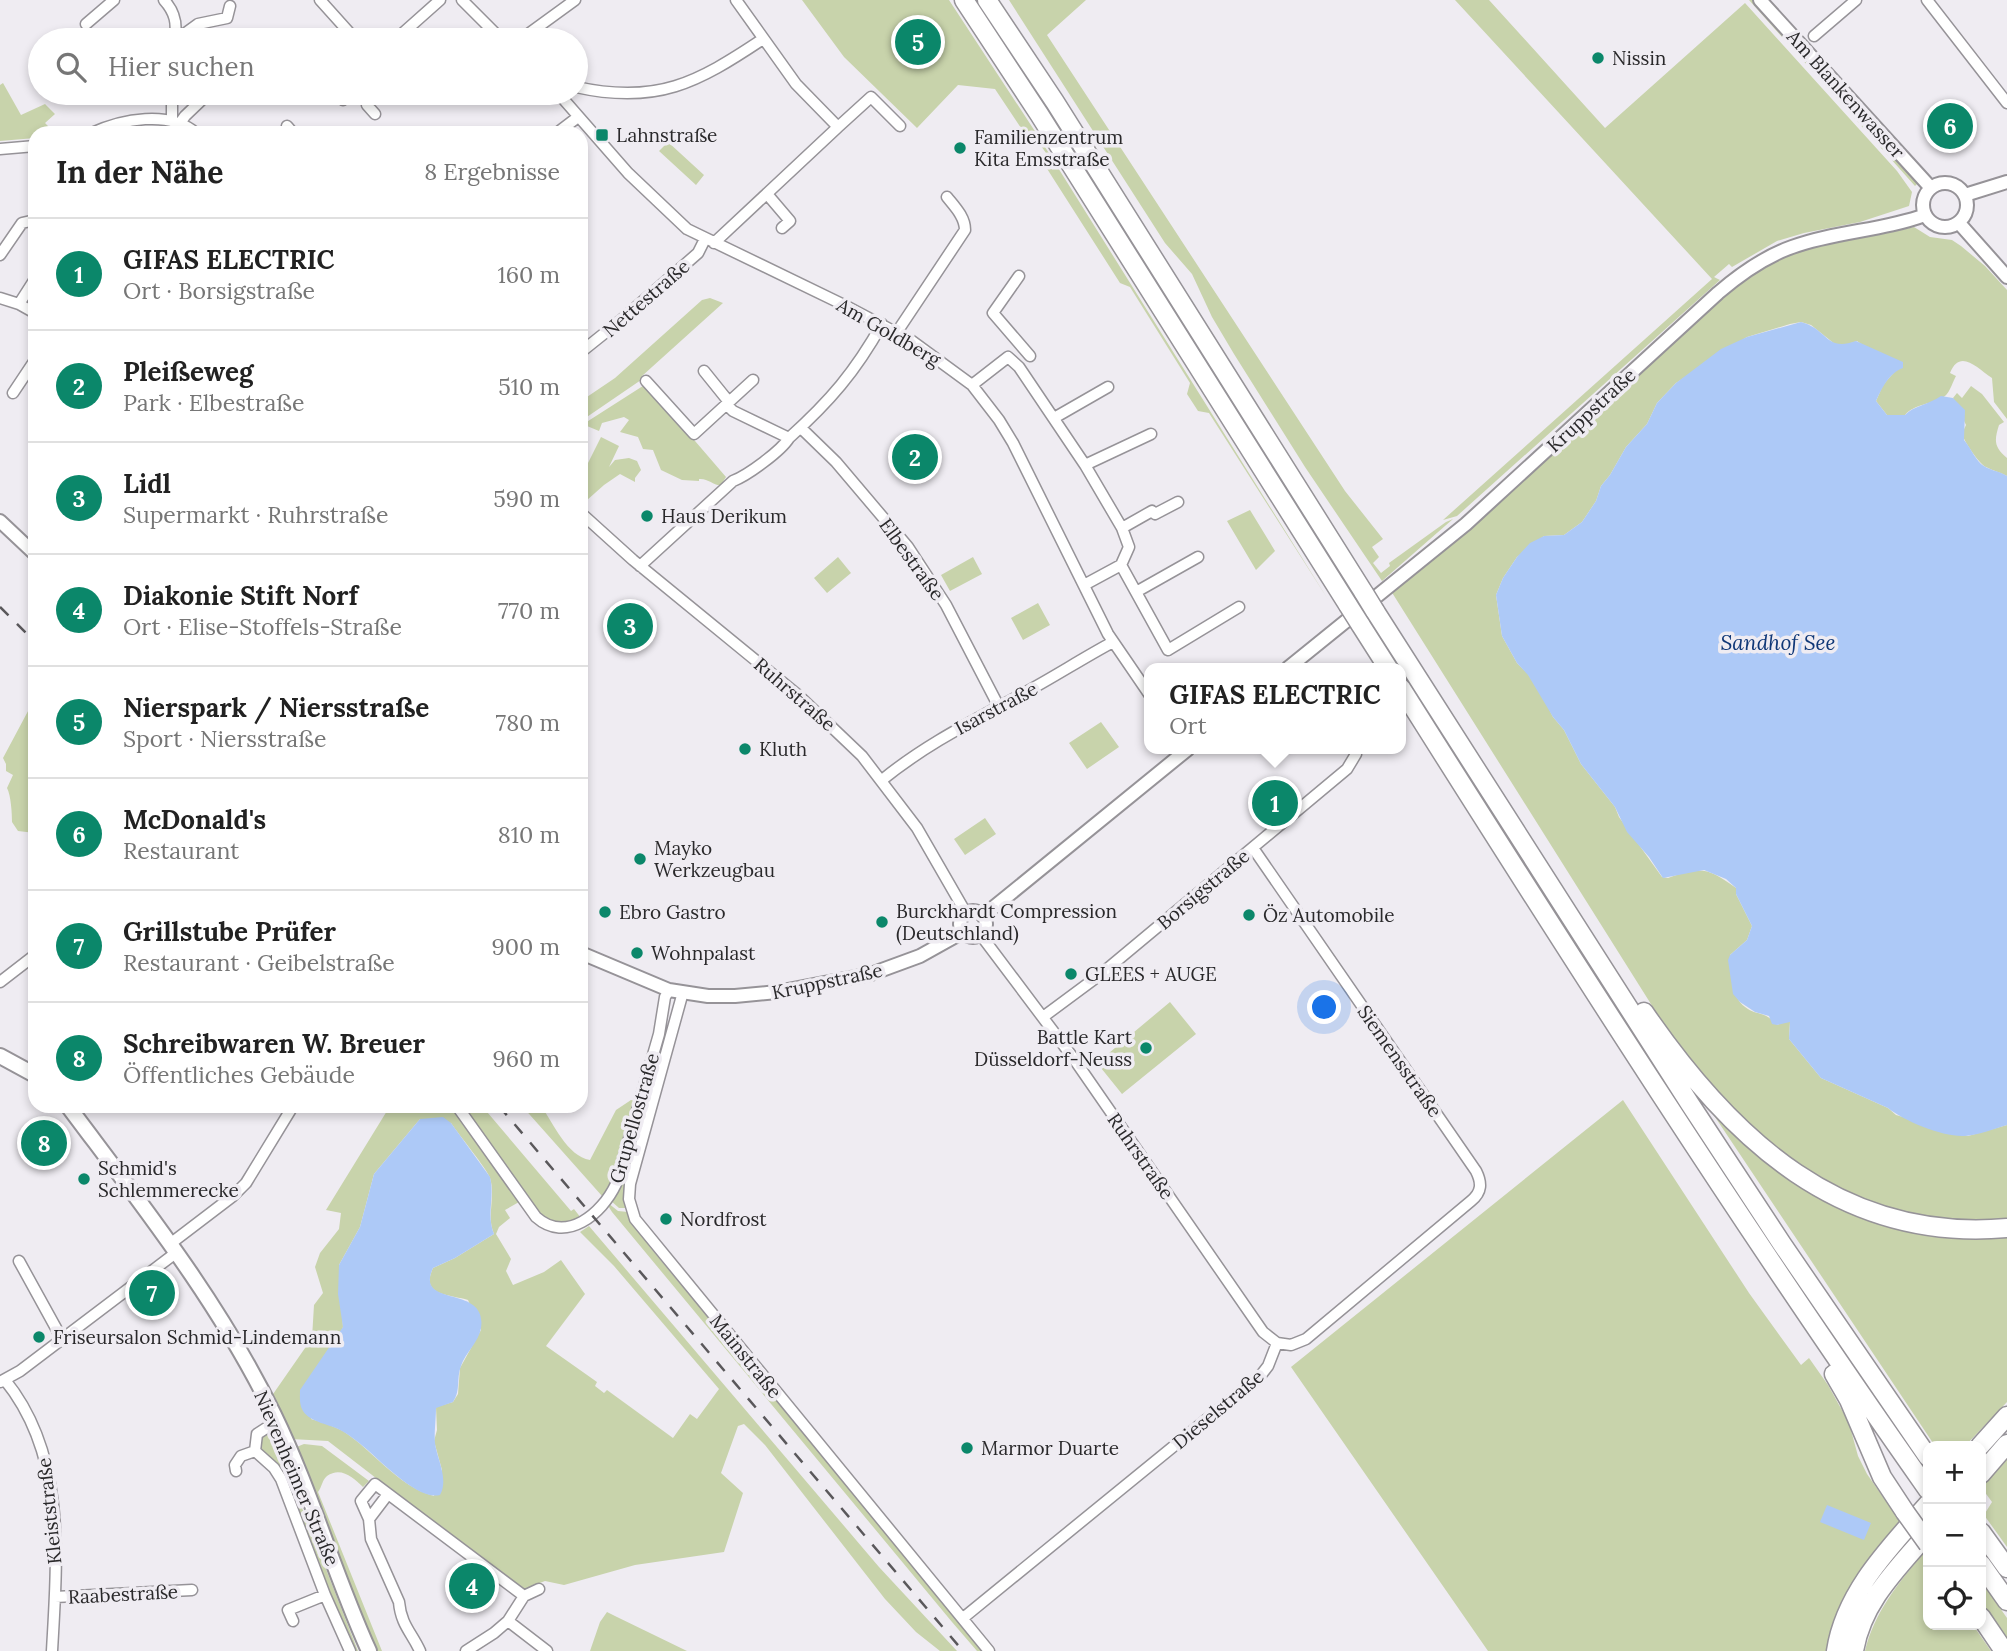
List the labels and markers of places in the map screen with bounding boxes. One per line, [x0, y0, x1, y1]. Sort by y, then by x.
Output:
pin: 5 [895, 16, 941, 68]
place label: Nissin [1612, 46, 1666, 70]
marker: Nissin [1590, 50, 1606, 66]
pin: 6 [1927, 100, 1973, 152]
place label: Lahnstraße [616, 123, 717, 147]
place label: Familienzentrum Kita Emsstraße [974, 125, 1123, 171]
marker: Lahnstraße [594, 127, 610, 143]
marker: Familienzentrum Kita Emsstraße [952, 140, 968, 156]
pin: 2 [892, 431, 938, 483]
place label: Haus Derikum [661, 504, 787, 528]
marker: Haus Derikum [639, 508, 655, 524]
pin: 3 [607, 600, 653, 652]
place label: Kluth [759, 737, 807, 761]
marker: Kluth [737, 741, 753, 757]
pin: 1 [1252, 777, 1298, 829]
place label: Mayko Werkzeugbau [654, 836, 775, 882]
marker: Mayko Werkzeugbau [632, 851, 648, 867]
place label: Burckhardt Compression (Deutschland) [896, 899, 1117, 946]
place label: Ebro Gastro [619, 900, 726, 924]
place label: Öz Automobile [1263, 903, 1394, 927]
marker: Ebro Gastro [597, 904, 613, 920]
marker: Öz Automobile [1241, 907, 1257, 923]
marker: Burckhardt Compression (Deutschland) [874, 914, 890, 930]
place label: Wohnpalast [651, 941, 756, 965]
marker: Wohnpalast [629, 945, 645, 961]
place label: GLEES + AUGE [1085, 962, 1217, 986]
marker: GLEES + AUGE [1063, 966, 1079, 982]
place label: Battle Kart Düsseldorf-Neuss [974, 1025, 1133, 1071]
marker: Battle Kart Düsseldorf-Neuss [1138, 1040, 1154, 1056]
pin: 8 [21, 1117, 67, 1169]
place label: Schmid's Schlemmerecke [98, 1156, 239, 1202]
marker: Schmid's Schlemmerecke [76, 1171, 92, 1187]
place label: Nordfrost [680, 1207, 767, 1231]
marker: Nordfrost [658, 1211, 674, 1227]
pin: 7 [129, 1267, 175, 1319]
place label: Friseursalon Schmid-Lindemann [53, 1325, 341, 1349]
marker: Friseursalon Schmid-Lindemann [31, 1329, 47, 1345]
place label: Marmor Duarte [981, 1436, 1119, 1460]
marker: Marmor Duarte [959, 1440, 975, 1456]
pin: 4 [449, 1560, 495, 1612]

